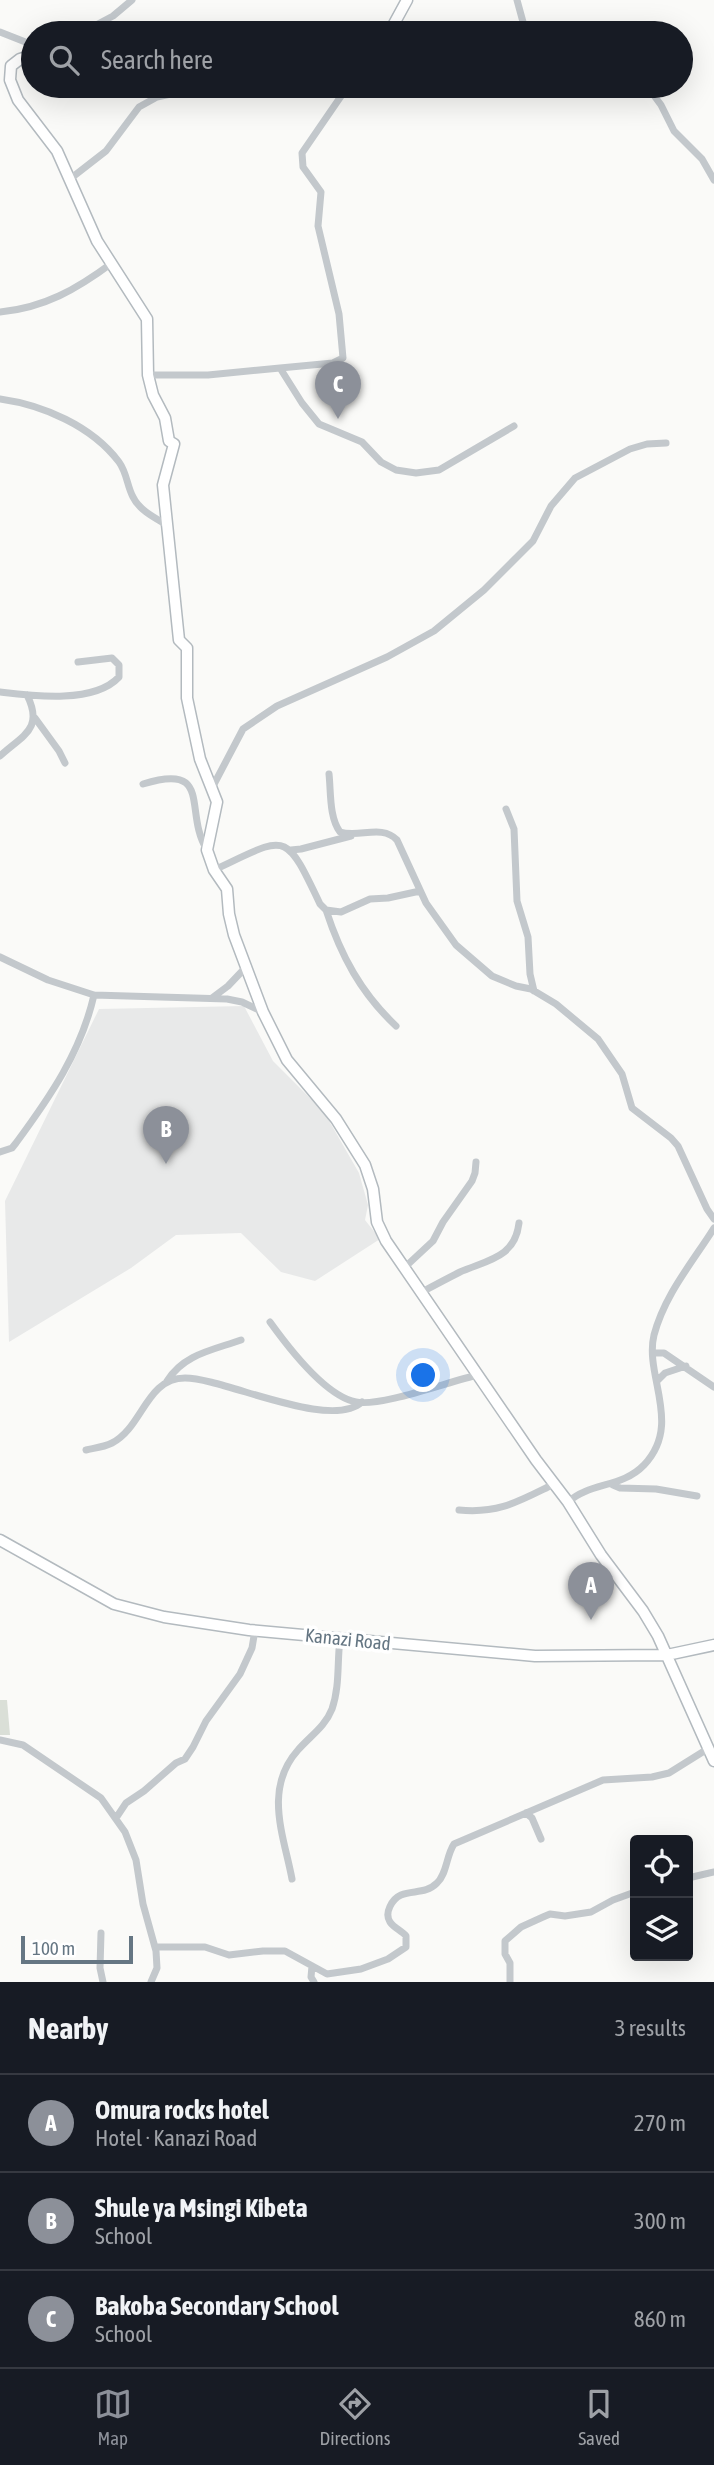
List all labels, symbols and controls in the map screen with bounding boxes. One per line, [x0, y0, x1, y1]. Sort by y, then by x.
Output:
search box [21, 21, 693, 98]
icon: search [45, 41, 83, 79]
text: Search here [101, 45, 213, 75]
pin: C [315, 361, 361, 419]
pin: B [143, 1106, 189, 1164]
your location [406, 1358, 440, 1392]
pin: A [568, 1562, 614, 1620]
street label: Kanazi Road [304, 1624, 392, 1654]
map controls [630, 1835, 693, 1961]
button: locate [630, 1835, 693, 1898]
button: layers [630, 1898, 693, 1961]
scale bar [21, 1933, 133, 1965]
text: 100 m [32, 1937, 75, 1959]
text: Nearby [28, 2011, 108, 2045]
text: 3 results [615, 2015, 686, 2041]
text: Omura rocks hotel [95, 2095, 269, 2125]
text: A [45, 2110, 57, 2136]
text: 270 m [634, 2110, 686, 2136]
text: Hotel · Kanazi Road [95, 2125, 257, 2151]
text: Shule ya Msingi Kibeta [95, 2193, 308, 2223]
text: B [46, 2208, 56, 2234]
text: 300 m [634, 2208, 686, 2234]
text: School [95, 2223, 152, 2249]
text: Bakoba Secondary School [95, 2291, 338, 2321]
text: C [46, 2306, 56, 2332]
text: 860 m [634, 2306, 686, 2332]
text: School [95, 2321, 152, 2347]
tab: Map [94, 2385, 132, 2449]
tab: Directions [320, 2385, 390, 2449]
tab: Saved [578, 2385, 620, 2449]

